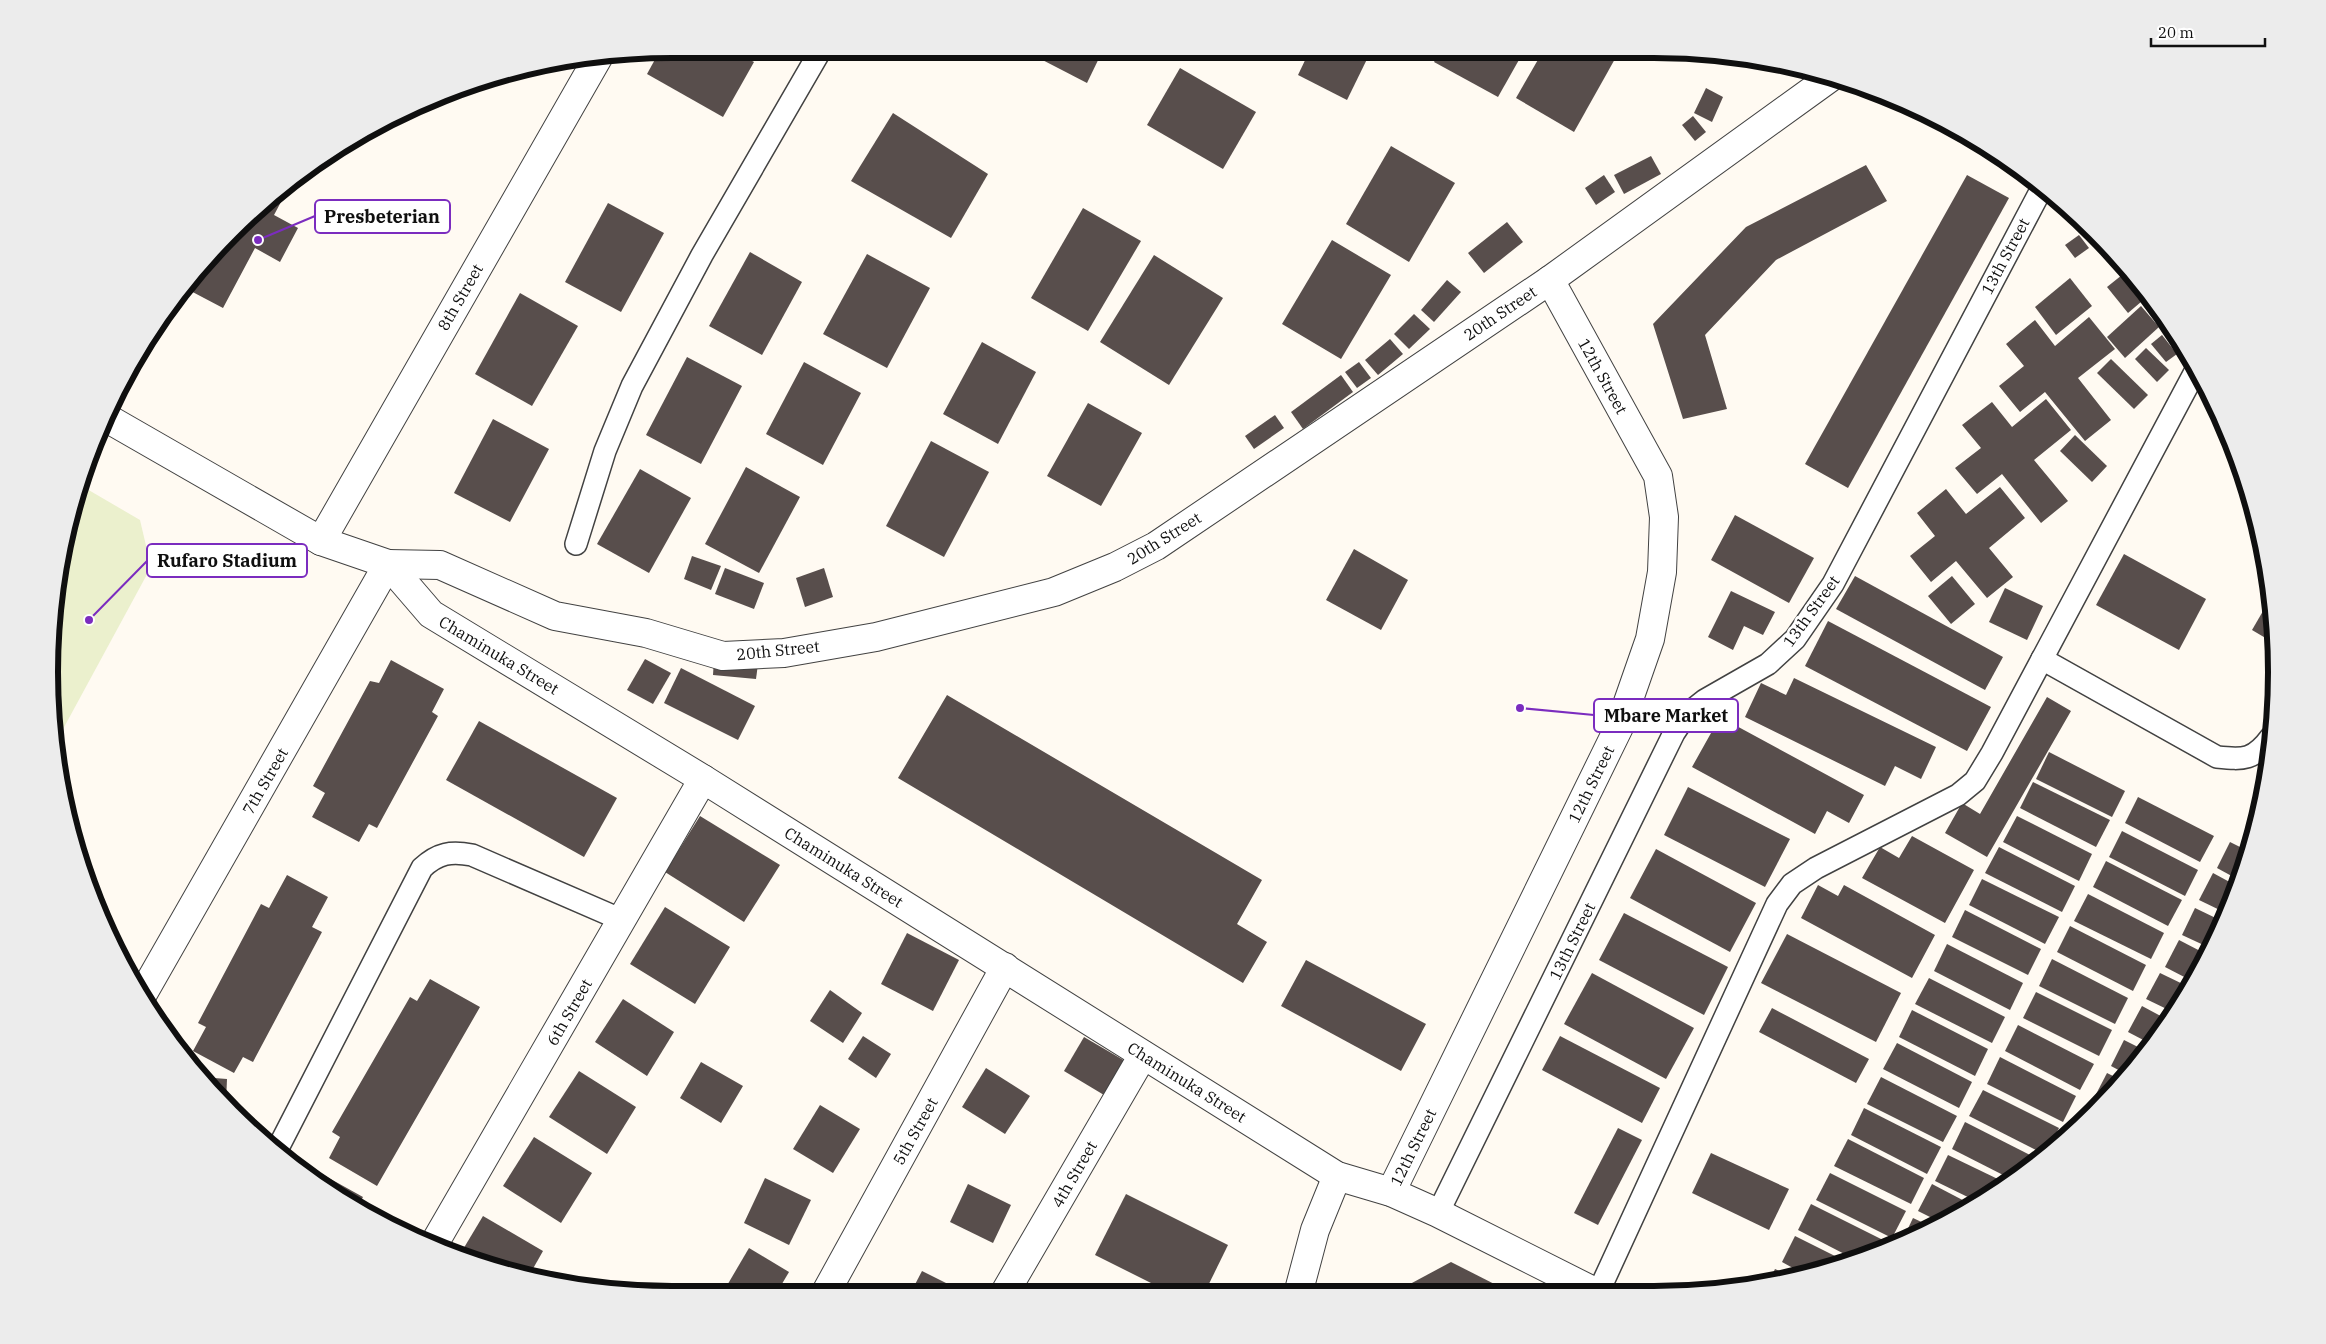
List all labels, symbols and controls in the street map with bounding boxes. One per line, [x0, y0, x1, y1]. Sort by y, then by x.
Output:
scale bar [2151, 15, 2265, 47]
text: 20 m [2158, 23, 2194, 42]
callout: Presbeterian [315, 200, 450, 233]
text: Presbeterian [324, 205, 440, 228]
street label: 13th Street [1977, 214, 2034, 298]
street label: 8th Street [433, 260, 487, 334]
street label: 20th Street [1460, 281, 1540, 345]
street label: 12th Street [1574, 335, 1632, 418]
street label: 20th Street [1123, 507, 1205, 569]
callout: Rufaro Stadium [147, 544, 307, 577]
text: Rufaro Stadium [157, 549, 298, 572]
street label: 13th Street [1778, 571, 1844, 651]
street label: Chaminuka Street [435, 611, 563, 699]
street label: 20th Street [735, 636, 821, 664]
callout: Mbare Market [1594, 699, 1738, 732]
text: Mbare Market [1604, 704, 1728, 727]
street label: 12th Street [1564, 742, 1618, 826]
street label: 7th Street [238, 744, 292, 818]
street label: Chaminuka Street [781, 822, 907, 912]
street label: 13th Street [1545, 899, 1599, 983]
street label: 6th Street [542, 975, 596, 1049]
street label: Chaminuka Street [1124, 1037, 1250, 1127]
street label: 5th Street [888, 1094, 942, 1168]
street label: 12th Street [1386, 1105, 1440, 1189]
street label: 4th Street [1047, 1137, 1101, 1211]

